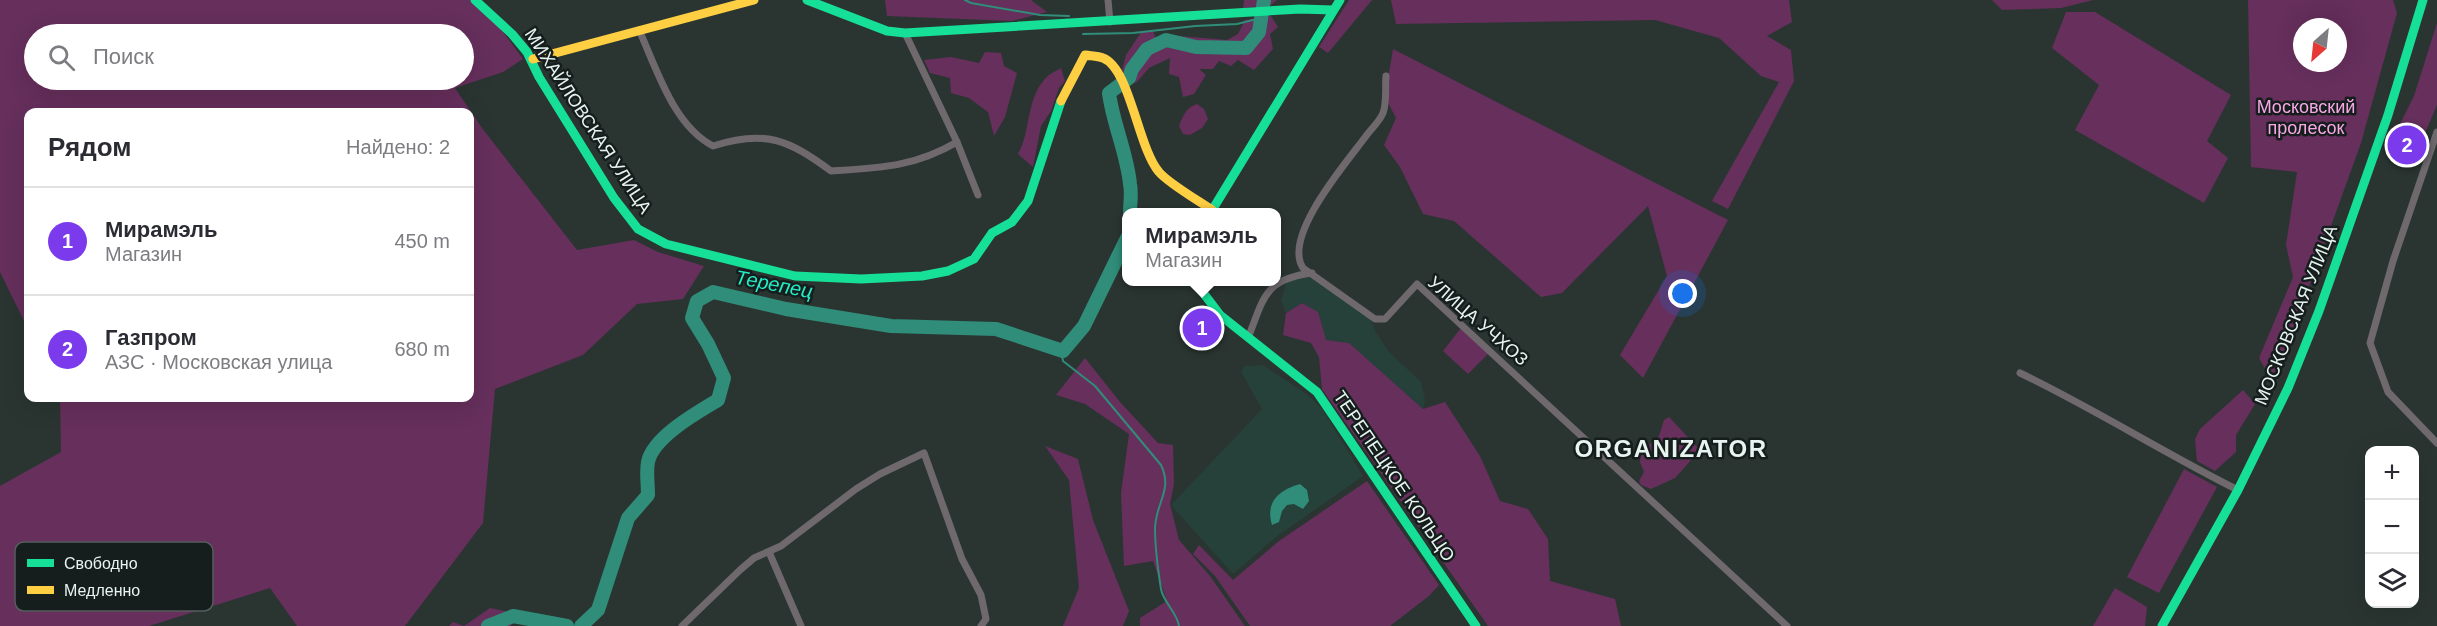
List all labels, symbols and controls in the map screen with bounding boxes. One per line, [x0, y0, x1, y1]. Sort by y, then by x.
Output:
north arrow [2293, 18, 2347, 72]
search box [24, 24, 474, 90]
street label: МИХАЙЛОВСКАЯ УЛИЦА [521, 24, 656, 217]
icon: search [45, 41, 78, 74]
text: Поиск [93, 44, 154, 69]
park label: Московский пролесок [2257, 97, 2355, 138]
pin: 2 [2388, 122, 2426, 168]
text: Рядом [48, 132, 131, 162]
text: Найдено: 2 [346, 136, 450, 158]
popup [1122, 208, 1281, 286]
text: Мирамэль [105, 217, 218, 242]
street label: МОСКОВСКАЯ УЛИЦА [2251, 222, 2341, 408]
text: Мирамэль [1145, 223, 1258, 248]
text: 1 [62, 230, 73, 252]
text: 450 m [394, 230, 450, 252]
text: Магазин [105, 243, 182, 265]
text: Магазин [1145, 249, 1222, 271]
water label: Терепец [733, 266, 815, 302]
street label: УЛИЦА УЧХОЗ [1424, 272, 1532, 370]
your location [1668, 279, 1697, 308]
pin: 1 [1182, 306, 1222, 350]
text: Газпром [105, 325, 197, 350]
text: 2 [62, 338, 73, 360]
text: 680 m [394, 338, 450, 360]
text: АЗС · Московская улица [105, 351, 332, 373]
street label: ТЕРЕПЕЦКОЕ КОЛЬЦО [1329, 387, 1459, 565]
district label: ORGANIZATOR [1575, 435, 1767, 462]
map controls [2365, 446, 2419, 608]
button: + [2365, 446, 2419, 500]
button: − [2365, 500, 2419, 554]
legend [15, 542, 213, 611]
button: layers [2365, 554, 2419, 608]
text: Свободно [64, 555, 138, 572]
text: Медленно [64, 582, 140, 599]

